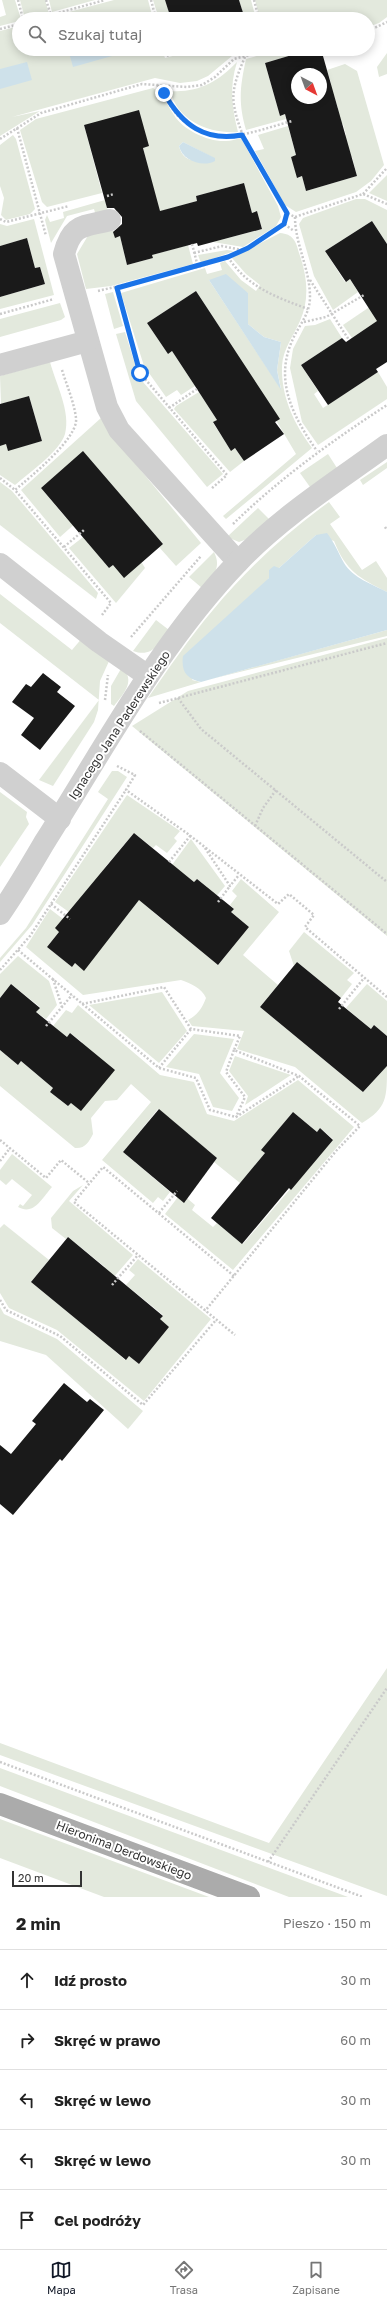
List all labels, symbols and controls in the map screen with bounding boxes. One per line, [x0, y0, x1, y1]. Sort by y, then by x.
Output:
search box [12, 12, 375, 56]
icon: search [26, 23, 48, 45]
text: Szukaj tutaj [58, 25, 142, 43]
north arrow [291, 68, 327, 104]
route end [155, 84, 173, 102]
route start [131, 364, 149, 382]
street label: Ignacego Jana Paderewskiego [65, 648, 173, 802]
street label: Hieronima Derdowskiego [54, 1817, 194, 1883]
scale bar [12, 1869, 82, 1888]
text: 20 m [18, 1871, 44, 1884]
text: 2 min [16, 1913, 60, 1934]
text: Pieszo · 150 m [283, 1915, 371, 1931]
icon: ahead [16, 1969, 38, 1991]
text: Idź prosto [54, 1971, 127, 1989]
text: 30 m [341, 1972, 371, 1988]
icon: right [16, 2029, 38, 2051]
text: Skręć w prawo [54, 2031, 161, 2049]
text: 60 m [340, 2032, 371, 2048]
icon: left [16, 2089, 38, 2111]
text: Skręć w lewo [54, 2091, 151, 2109]
text: 30 m [341, 2092, 371, 2108]
icon: left [16, 2149, 38, 2171]
text: Skręć w lewo [54, 2151, 151, 2169]
text: 30 m [341, 2152, 371, 2168]
icon: arrive [16, 2209, 38, 2231]
text: Cel podróży [54, 2211, 141, 2229]
tab: Mapa [47, 2259, 76, 2296]
tab: Trasa [170, 2259, 198, 2296]
tab: Zapisane [292, 2259, 340, 2296]

